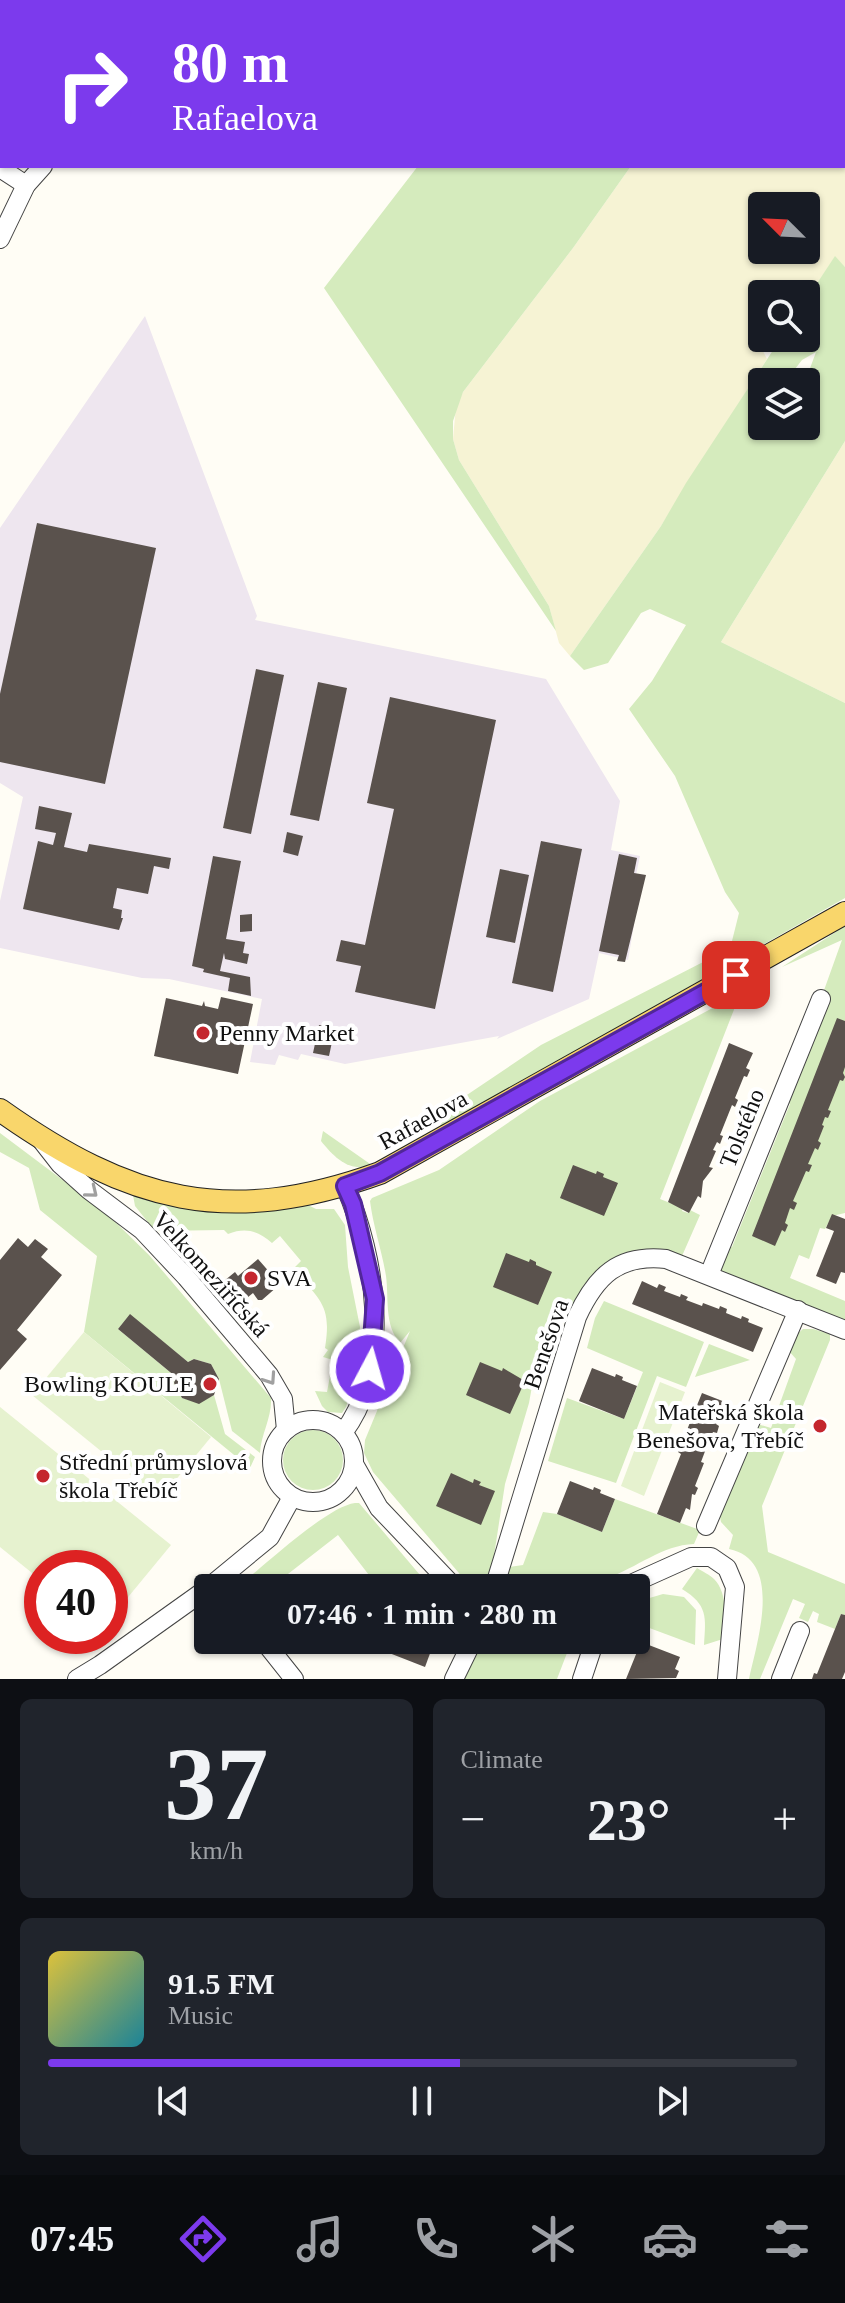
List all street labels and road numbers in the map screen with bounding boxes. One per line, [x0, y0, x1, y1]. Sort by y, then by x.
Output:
street label: Rafaelova [374, 1085, 472, 1155]
street label: Tolstého [715, 1085, 769, 1171]
street label: Velkomeziříčská [148, 1206, 274, 1342]
street label: Benešova [519, 1295, 574, 1392]

